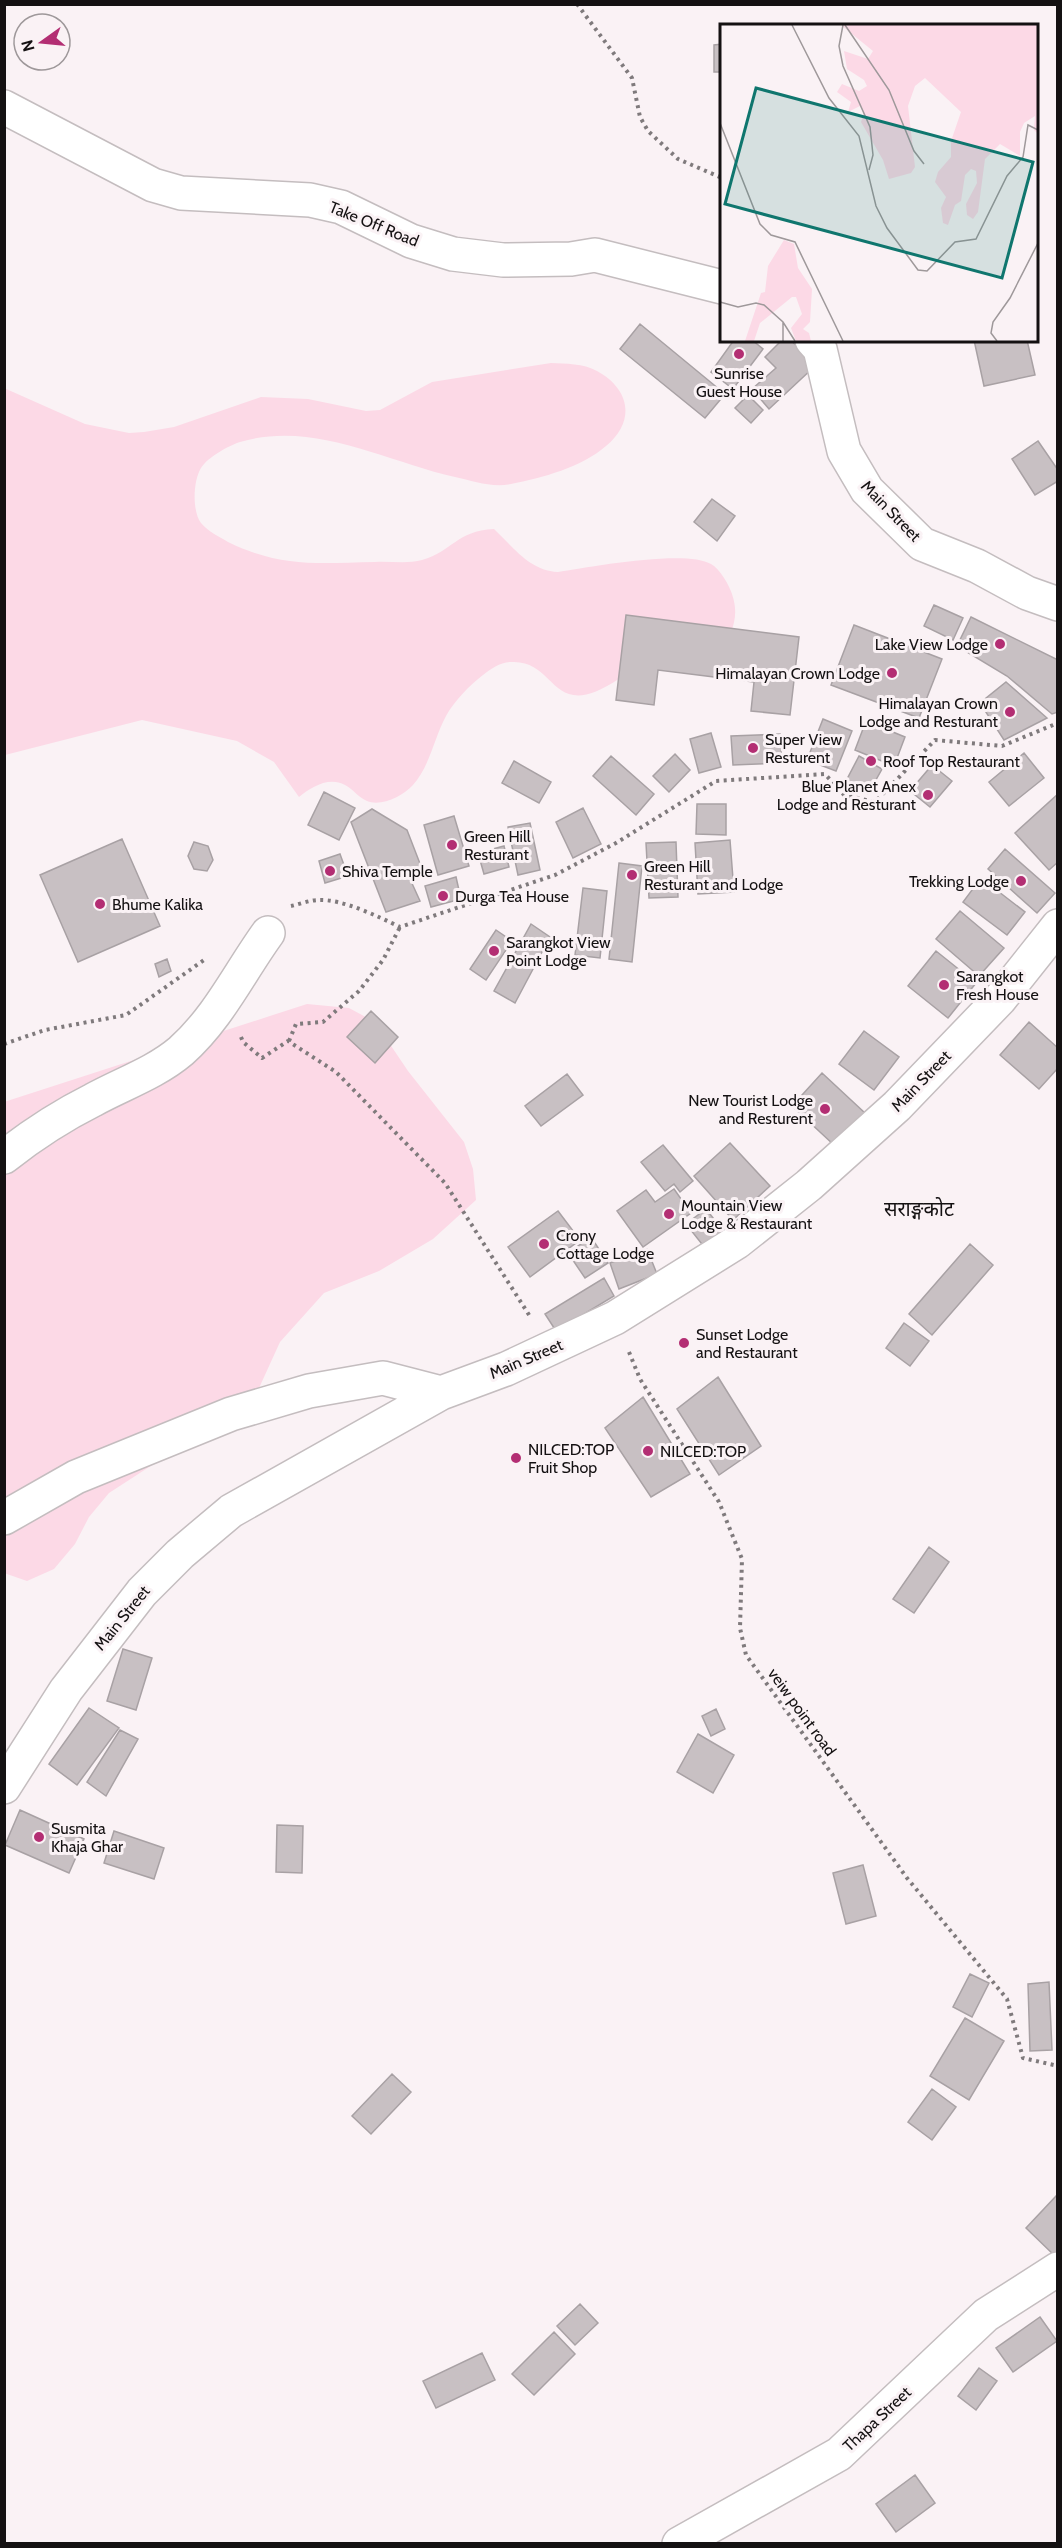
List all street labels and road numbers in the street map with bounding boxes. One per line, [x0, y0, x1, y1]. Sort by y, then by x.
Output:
street label: Take Off Road [326, 197, 422, 251]
street label: Main Street [857, 476, 925, 546]
street label: Main Street [887, 1046, 955, 1116]
street label: Main Street [487, 1335, 566, 1383]
street label: Main Street [90, 1581, 154, 1654]
street label: veiw point road [764, 1664, 840, 1760]
street label: Thapa Street [839, 2382, 915, 2455]

